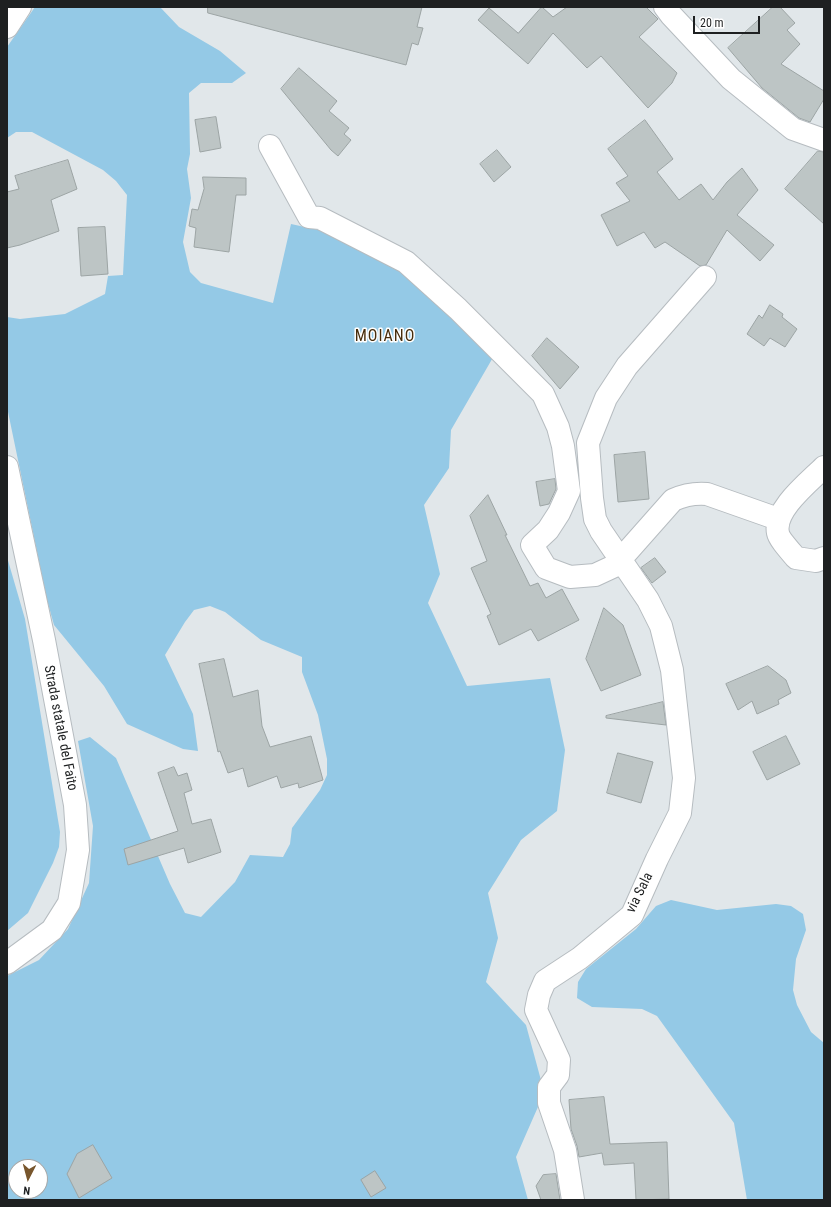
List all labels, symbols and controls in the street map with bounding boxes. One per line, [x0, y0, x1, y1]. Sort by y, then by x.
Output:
scale bar [695, 8, 762, 34]
text: 20 m [700, 16, 724, 30]
district label: MOIANO [355, 327, 415, 347]
street label: Strada statale del Faito [40, 664, 80, 792]
street label: via Sala [623, 870, 657, 916]
north arrow [8, 1159, 48, 1199]
text: N [23, 1184, 31, 1197]

